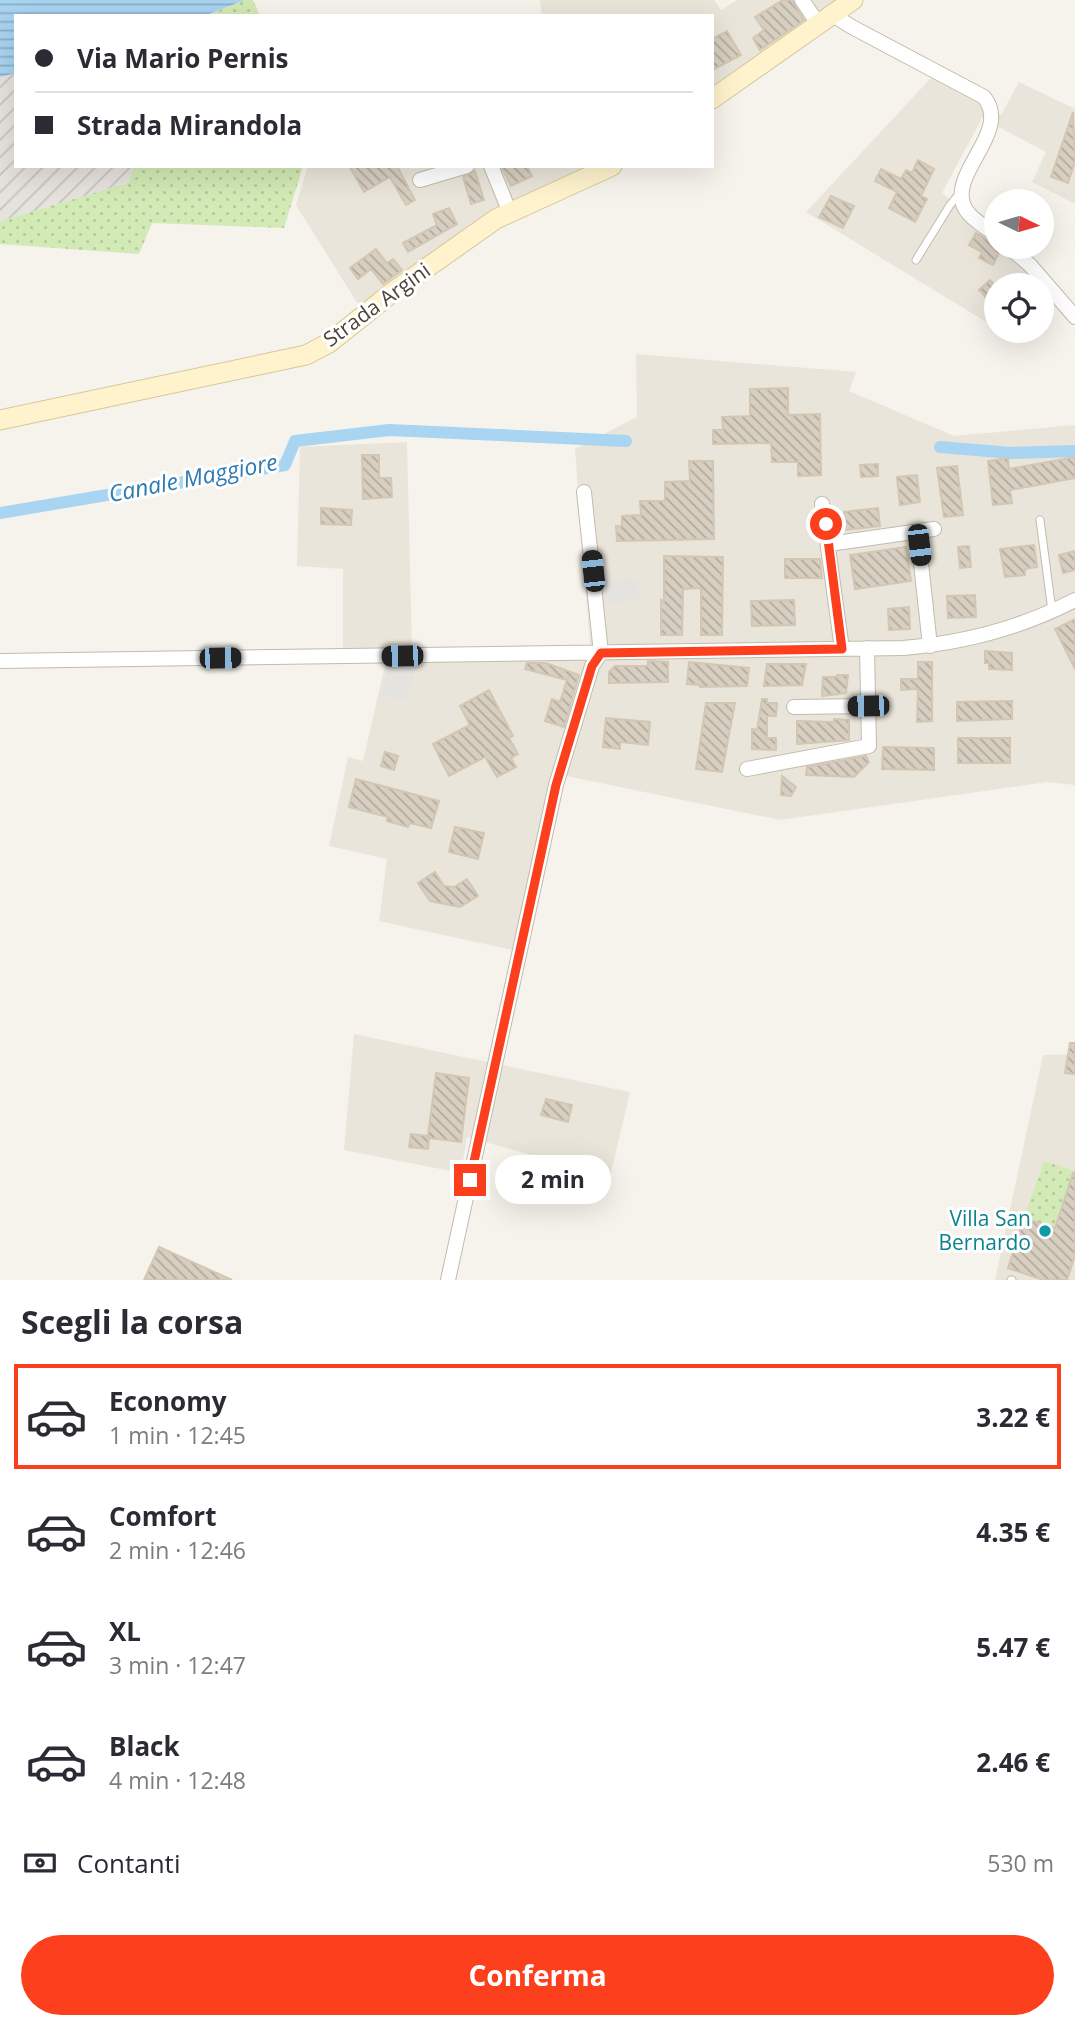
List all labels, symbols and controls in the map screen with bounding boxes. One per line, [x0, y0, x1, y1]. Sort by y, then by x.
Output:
text: Via Mario Pernis [77, 40, 289, 76]
text: Strada Mirandola [77, 107, 302, 143]
north arrow [984, 189, 1054, 259]
map controls [984, 189, 1054, 343]
street label: Strada Argini [317, 256, 436, 353]
button: locate [984, 273, 1054, 343]
water label: Canale Maggiore [106, 445, 280, 509]
route start [810, 508, 842, 540]
car [907, 523, 932, 567]
car [581, 549, 606, 593]
car [381, 645, 424, 667]
car [199, 647, 242, 669]
car [847, 695, 890, 717]
callout: 2 min [494, 1156, 610, 1204]
text: 2 min [521, 1163, 585, 1195]
route end [454, 1164, 486, 1196]
place label: Villa San Bernardo [938, 1204, 1031, 1256]
marker: Villa San Bernardo [1037, 1223, 1053, 1239]
text: Scegli la corsa [21, 1300, 243, 1343]
text: Economy [109, 1383, 227, 1419]
icon: car [25, 1385, 88, 1448]
text: 3.22 € [976, 1399, 1050, 1435]
text: 1 min · 12:45 [109, 1419, 246, 1451]
text: Comfort [109, 1498, 216, 1534]
icon: car [25, 1500, 88, 1563]
text: 4.35 € [976, 1514, 1050, 1550]
text: 2 min · 12:46 [109, 1534, 246, 1566]
text: XL [109, 1613, 141, 1649]
icon: car [25, 1615, 88, 1678]
text: 5.47 € [976, 1629, 1050, 1665]
text: 3 min · 12:47 [109, 1649, 246, 1681]
text: Black [109, 1728, 180, 1764]
icon: car [25, 1730, 88, 1793]
text: 2.46 € [976, 1744, 1050, 1780]
text: 4 min · 12:48 [109, 1764, 246, 1796]
icon: cash [21, 1844, 59, 1882]
text: Contanti [77, 1845, 180, 1881]
text: 530 m [987, 1847, 1054, 1879]
button: Conferma [21, 1935, 1054, 2015]

